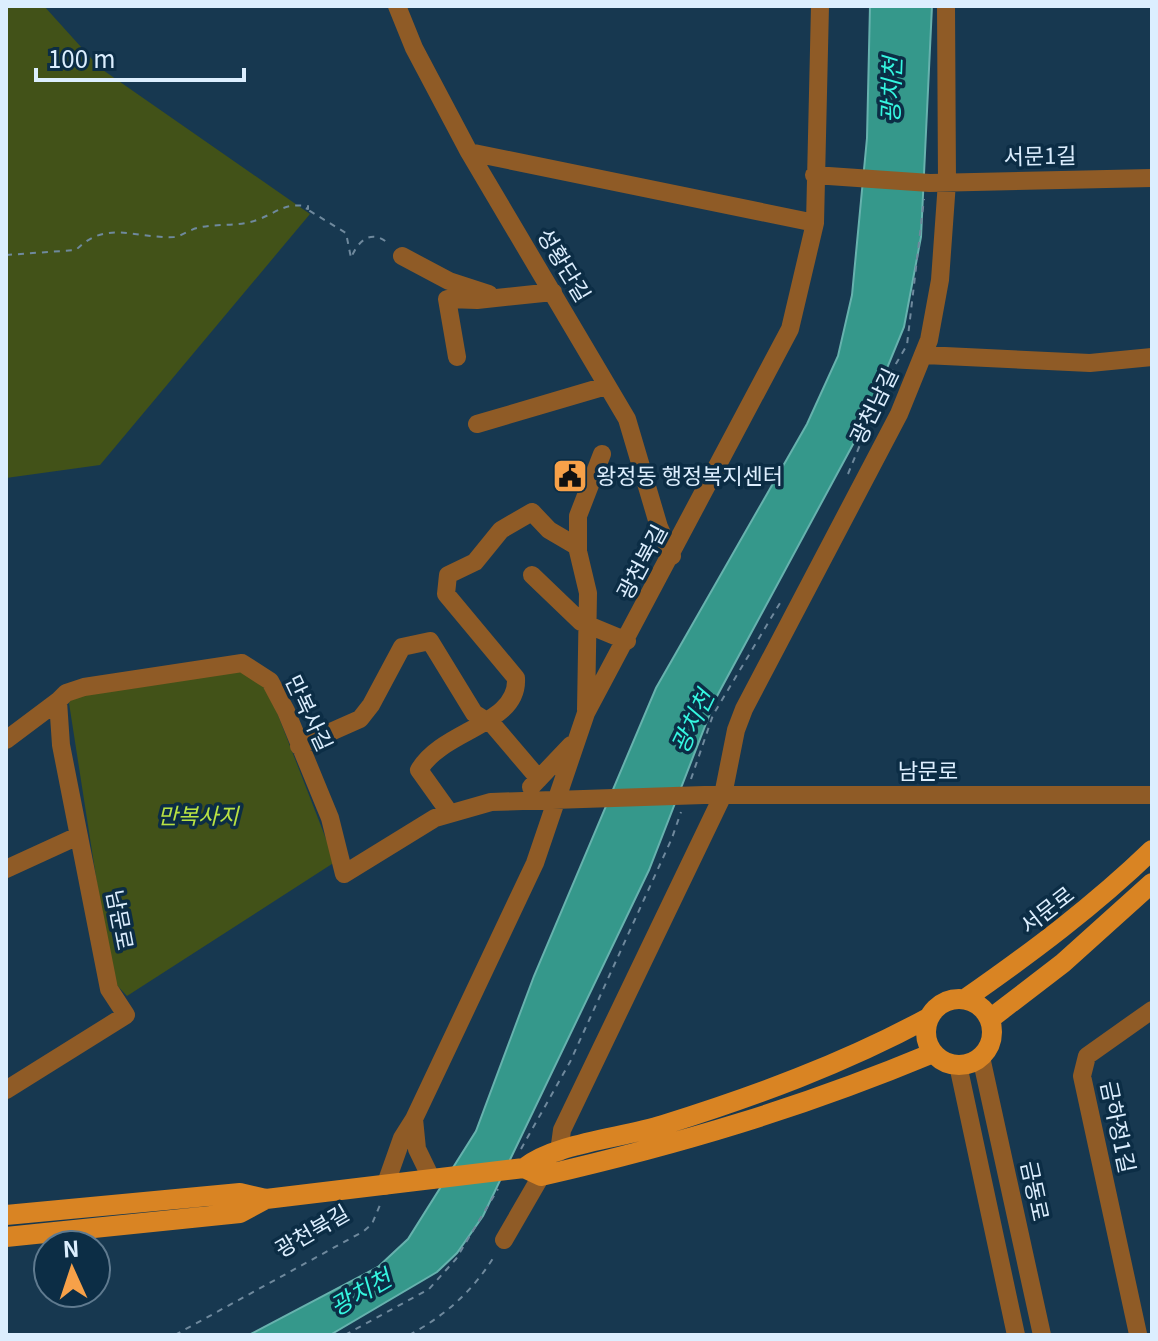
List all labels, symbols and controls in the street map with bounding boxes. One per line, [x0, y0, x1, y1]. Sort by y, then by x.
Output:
scale bar [36, 32, 244, 82]
text: 100 m [48, 40, 116, 75]
water label: 광치천 [871, 53, 908, 124]
street label: 서문1길 [1003, 137, 1077, 171]
street label: 성황단길 [531, 221, 600, 307]
street label: 광천남길 [840, 362, 904, 449]
public building icon: 왕정동 행정복지센터 [551, 457, 589, 495]
place label: 왕정동 행정복지센터 [596, 458, 783, 490]
street label: 광천북길 [607, 518, 673, 604]
street label: 만복사길 [279, 669, 342, 756]
water label: 광치천 [661, 681, 722, 758]
street label: 남문로 [898, 753, 958, 785]
park label: 만복사지 [158, 798, 240, 830]
street label: 서문로 [1012, 877, 1080, 940]
street label: 남문로 [100, 887, 143, 952]
street label: 금하정1길 [1095, 1078, 1145, 1175]
street label: 금동로 [1015, 1158, 1059, 1224]
street label: 광천북길 [268, 1195, 354, 1263]
north arrow [32, 1229, 112, 1309]
text: N [62, 1231, 80, 1263]
water label: 광치천 [322, 1258, 400, 1323]

